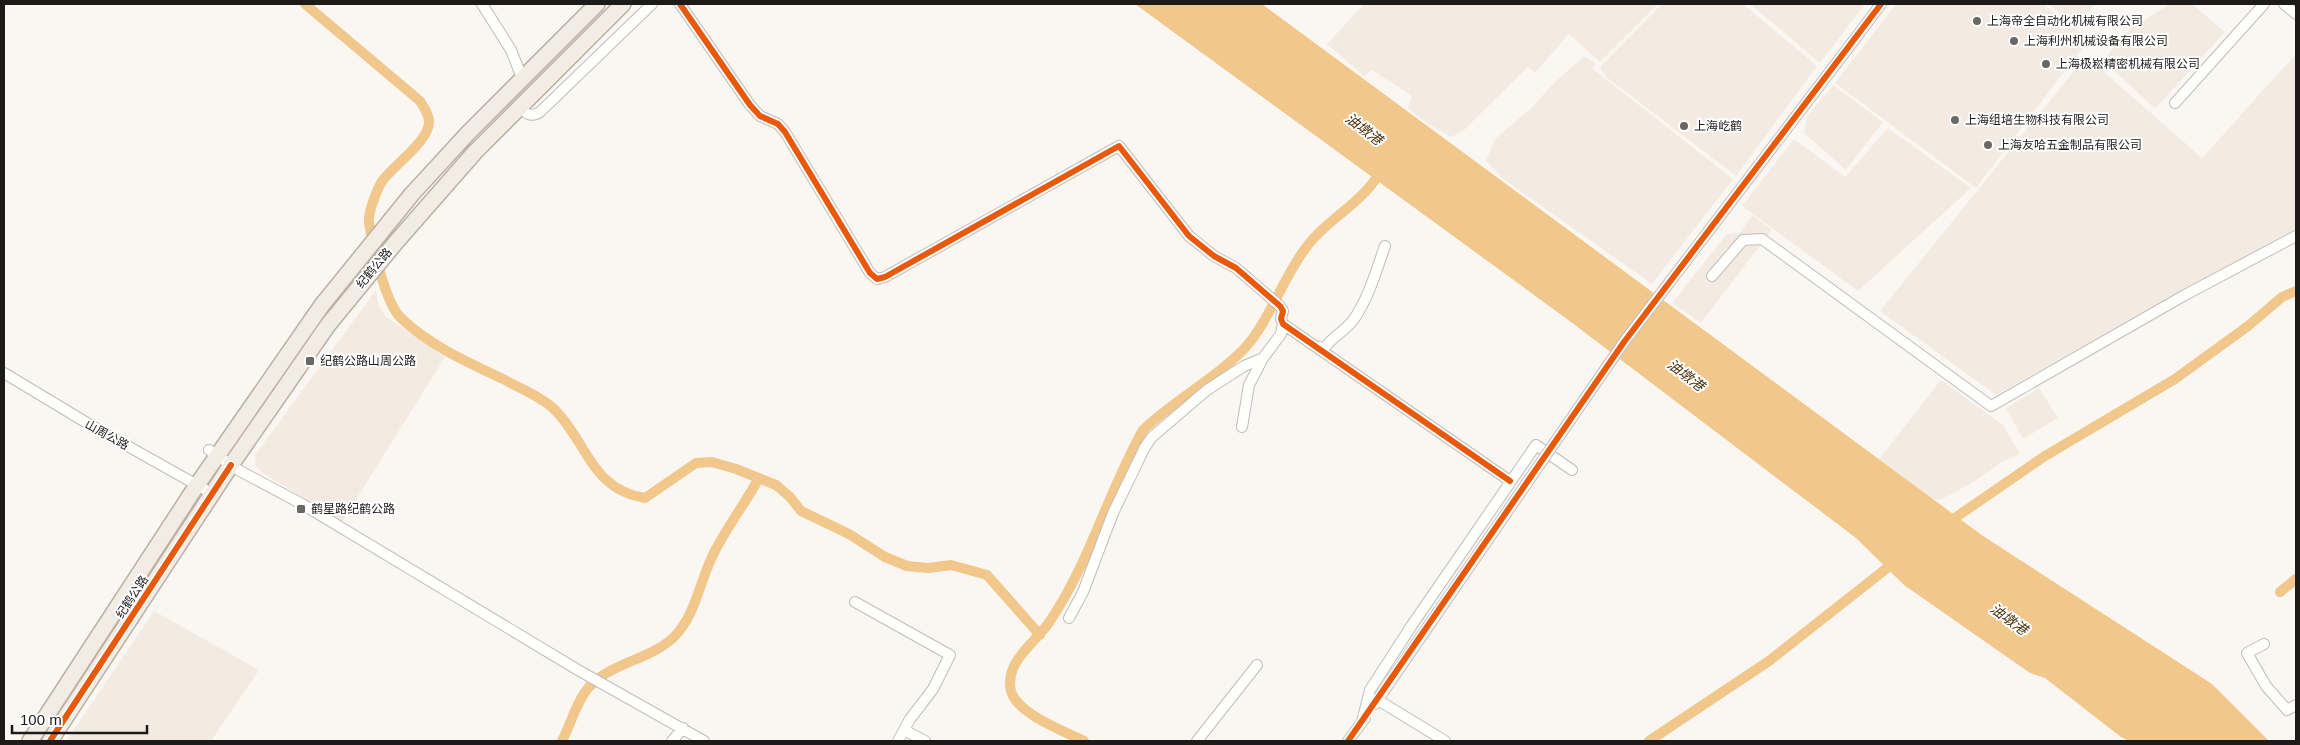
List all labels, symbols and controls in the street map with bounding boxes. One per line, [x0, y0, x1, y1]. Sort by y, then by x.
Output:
place label: 上海帝全自动化机械有限公司 [1987, 14, 2143, 28]
marker: 上海帝全自动化机械有限公司 [1971, 15, 1983, 27]
place label: 上海利州机械设备有限公司 [2024, 34, 2168, 48]
marker: 上海利州机械设备有限公司 [2008, 35, 2020, 47]
place label: 上海极崧精密机械有限公司 [2056, 57, 2200, 71]
marker: 上海极崧精密机械有限公司 [2040, 58, 2052, 70]
water label: 油墩港 [1342, 110, 1387, 149]
place label: 上海组培生物科技有限公司 [1965, 113, 2109, 127]
marker: 上海组培生物科技有限公司 [1949, 114, 1961, 126]
place label: 上海屹鹤 [1694, 119, 1742, 133]
marker: 上海屹鹤 [1678, 120, 1690, 132]
place label: 上海友哈五金制品有限公司 [1998, 138, 2142, 152]
marker: 上海友哈五金制品有限公司 [1982, 139, 1994, 151]
street label: 纪鹤公路 [353, 245, 395, 291]
place label: 纪鹤公路山周公路 [320, 354, 416, 368]
marker: 纪鹤公路山周公路 [304, 355, 316, 367]
water label: 油墩港 [1664, 356, 1709, 395]
street label: 山周公路 [83, 417, 131, 453]
place label: 鹤星路纪鹤公路 [311, 502, 395, 516]
marker: 鹤星路纪鹤公路 [295, 503, 307, 515]
street label: 纪鹤公路 [113, 573, 151, 621]
water label: 油墩港 [1987, 600, 2032, 639]
scale bar [12, 702, 148, 734]
text: 100 m [20, 711, 62, 728]

